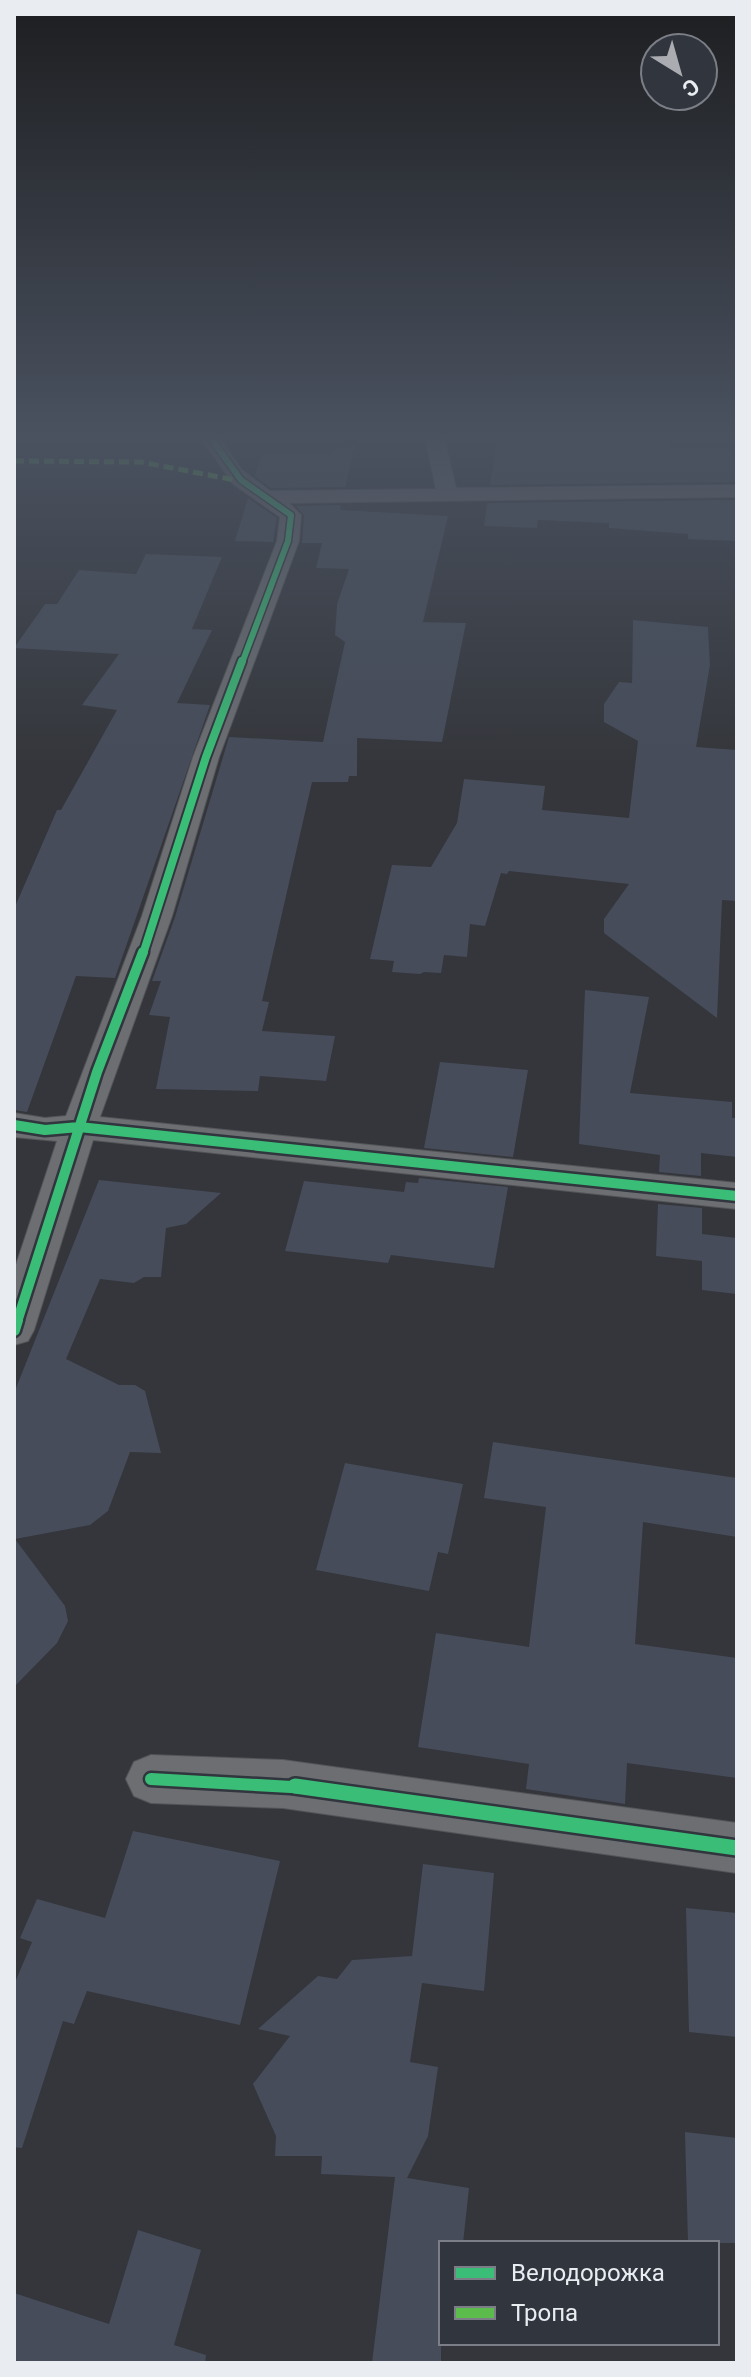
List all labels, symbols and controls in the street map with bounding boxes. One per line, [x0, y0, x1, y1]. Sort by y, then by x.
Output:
north arrow [639, 32, 719, 112]
text: С [677, 73, 704, 102]
legend [439, 2241, 719, 2345]
text: Велодорожка [511, 2259, 665, 2287]
text: Тропа [511, 2299, 578, 2327]

